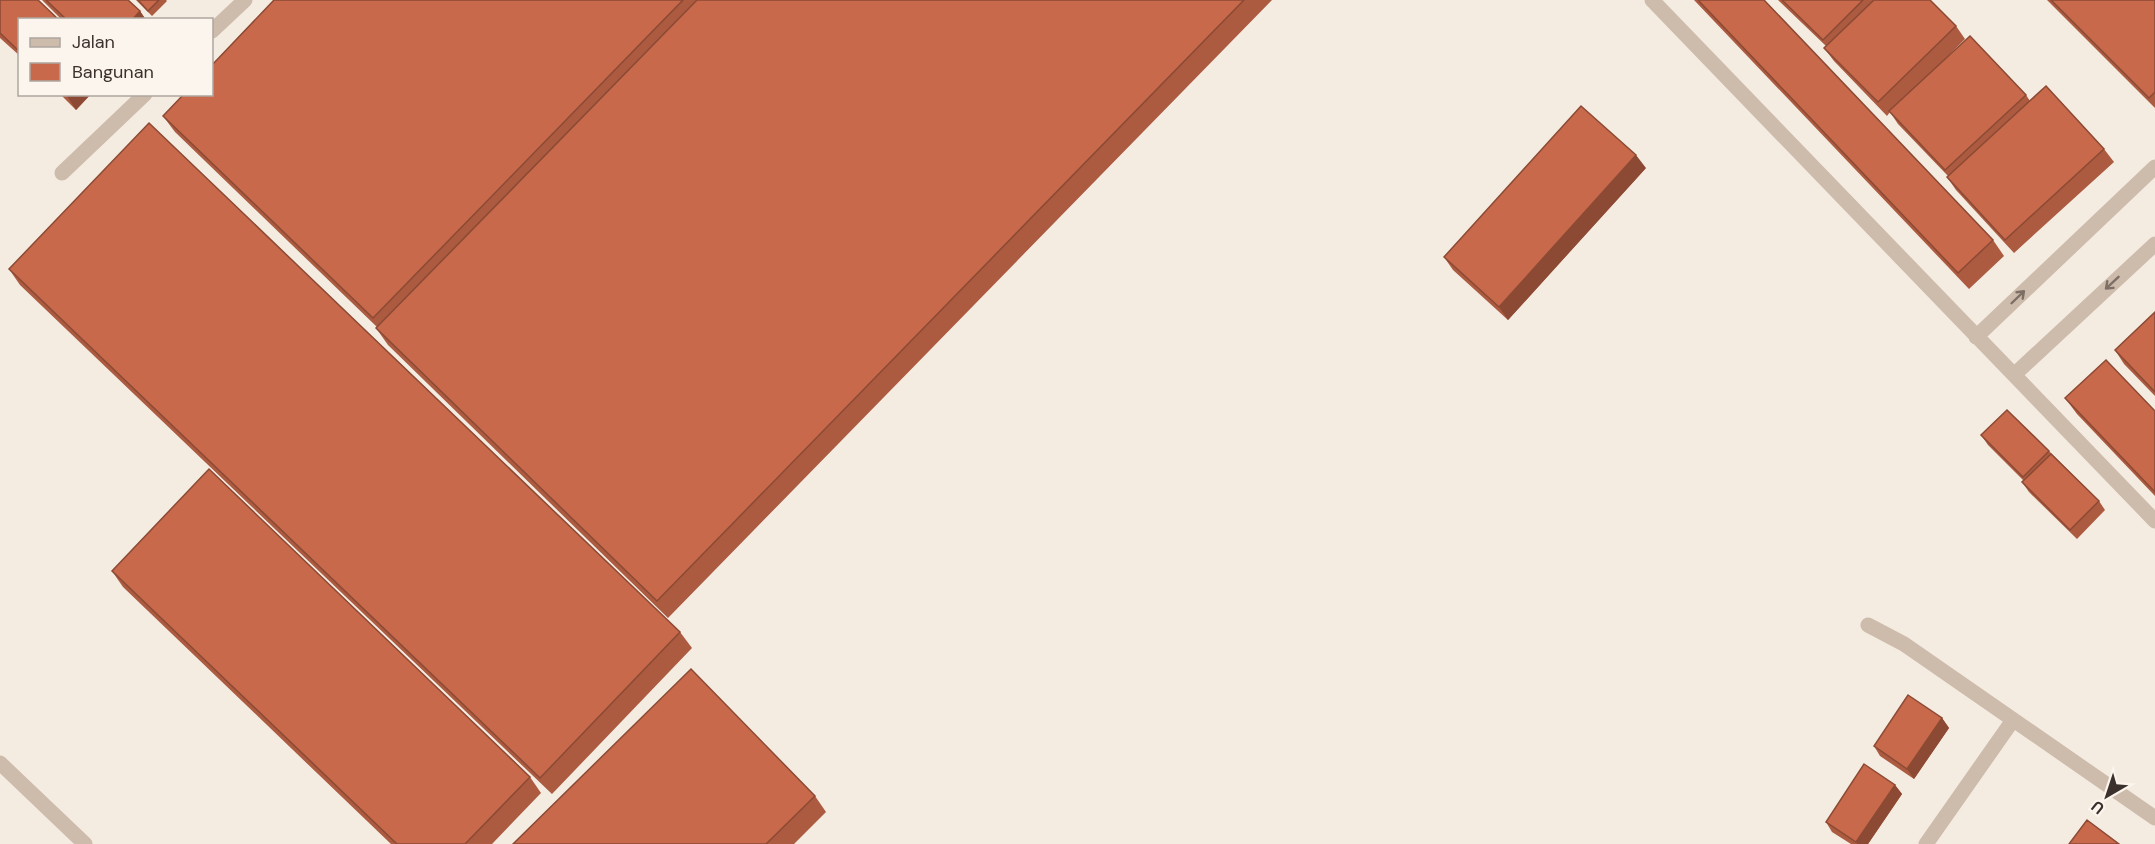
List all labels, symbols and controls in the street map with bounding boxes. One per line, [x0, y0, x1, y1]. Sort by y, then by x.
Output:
legend [18, 18, 213, 96]
text: Jalan [72, 30, 115, 54]
text: Bangunan [72, 60, 154, 84]
one-way arrow [2105, 276, 2120, 290]
one-way arrow [2011, 290, 2026, 304]
north arrow [2077, 766, 2137, 826]
text: U [2087, 796, 2109, 819]

